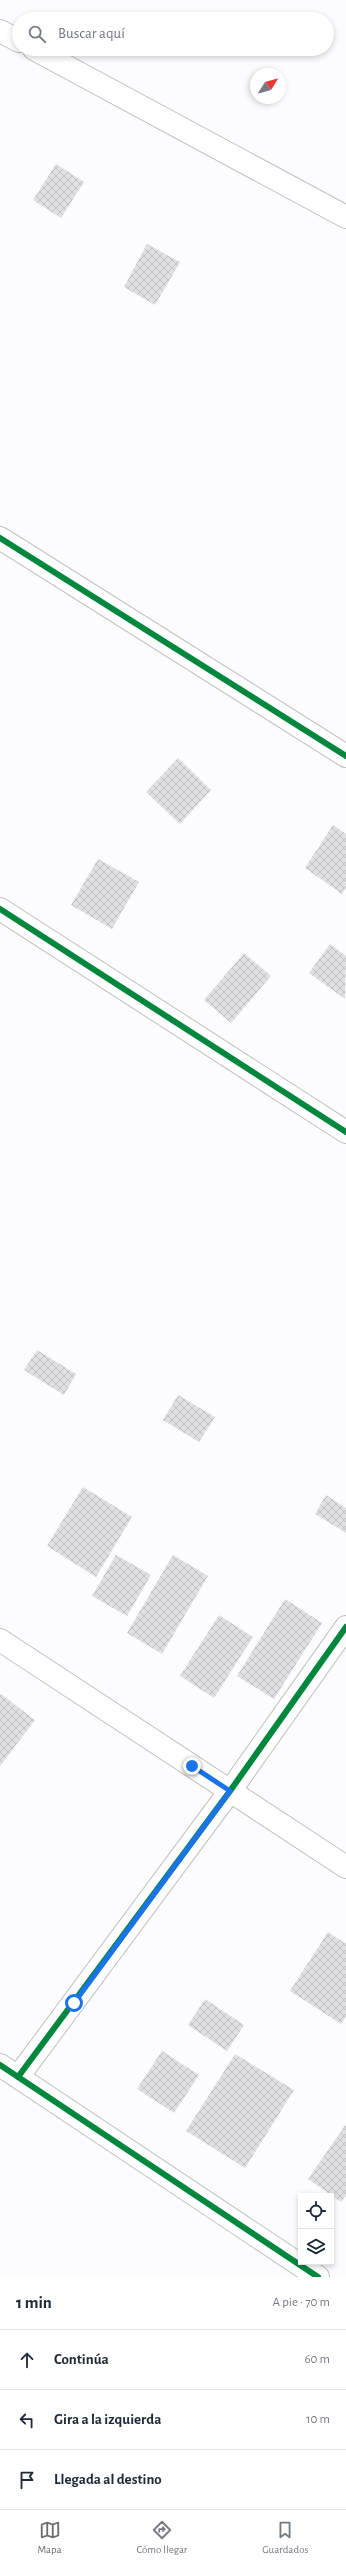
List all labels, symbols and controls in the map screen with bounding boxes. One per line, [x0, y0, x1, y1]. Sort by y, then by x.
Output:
search box [12, 12, 334, 56]
icon: search [26, 23, 48, 45]
text: Buscar aquí [58, 26, 125, 41]
north arrow [250, 68, 286, 104]
route end [183, 1757, 201, 1775]
route start [65, 1994, 83, 2012]
map controls [298, 2193, 334, 2265]
button: locate [298, 2193, 334, 2229]
button: layers [298, 2229, 334, 2265]
text: 1 min [16, 2294, 52, 2311]
text: A pie · 70 m [272, 2296, 330, 2309]
icon: ahead [16, 2349, 38, 2371]
text: Continúa [54, 2352, 109, 2367]
text: 60 m [304, 2353, 330, 2366]
icon: left [16, 2409, 38, 2431]
text: Gira a la izquierda [54, 2412, 161, 2427]
text: 10 m [306, 2413, 330, 2426]
icon: arrive [16, 2469, 38, 2491]
text: Llegada al destino [54, 2472, 162, 2487]
tab: Mapa [37, 2519, 62, 2556]
tab: Cómo llegar [136, 2519, 187, 2556]
tab: Guardados [262, 2519, 309, 2556]

